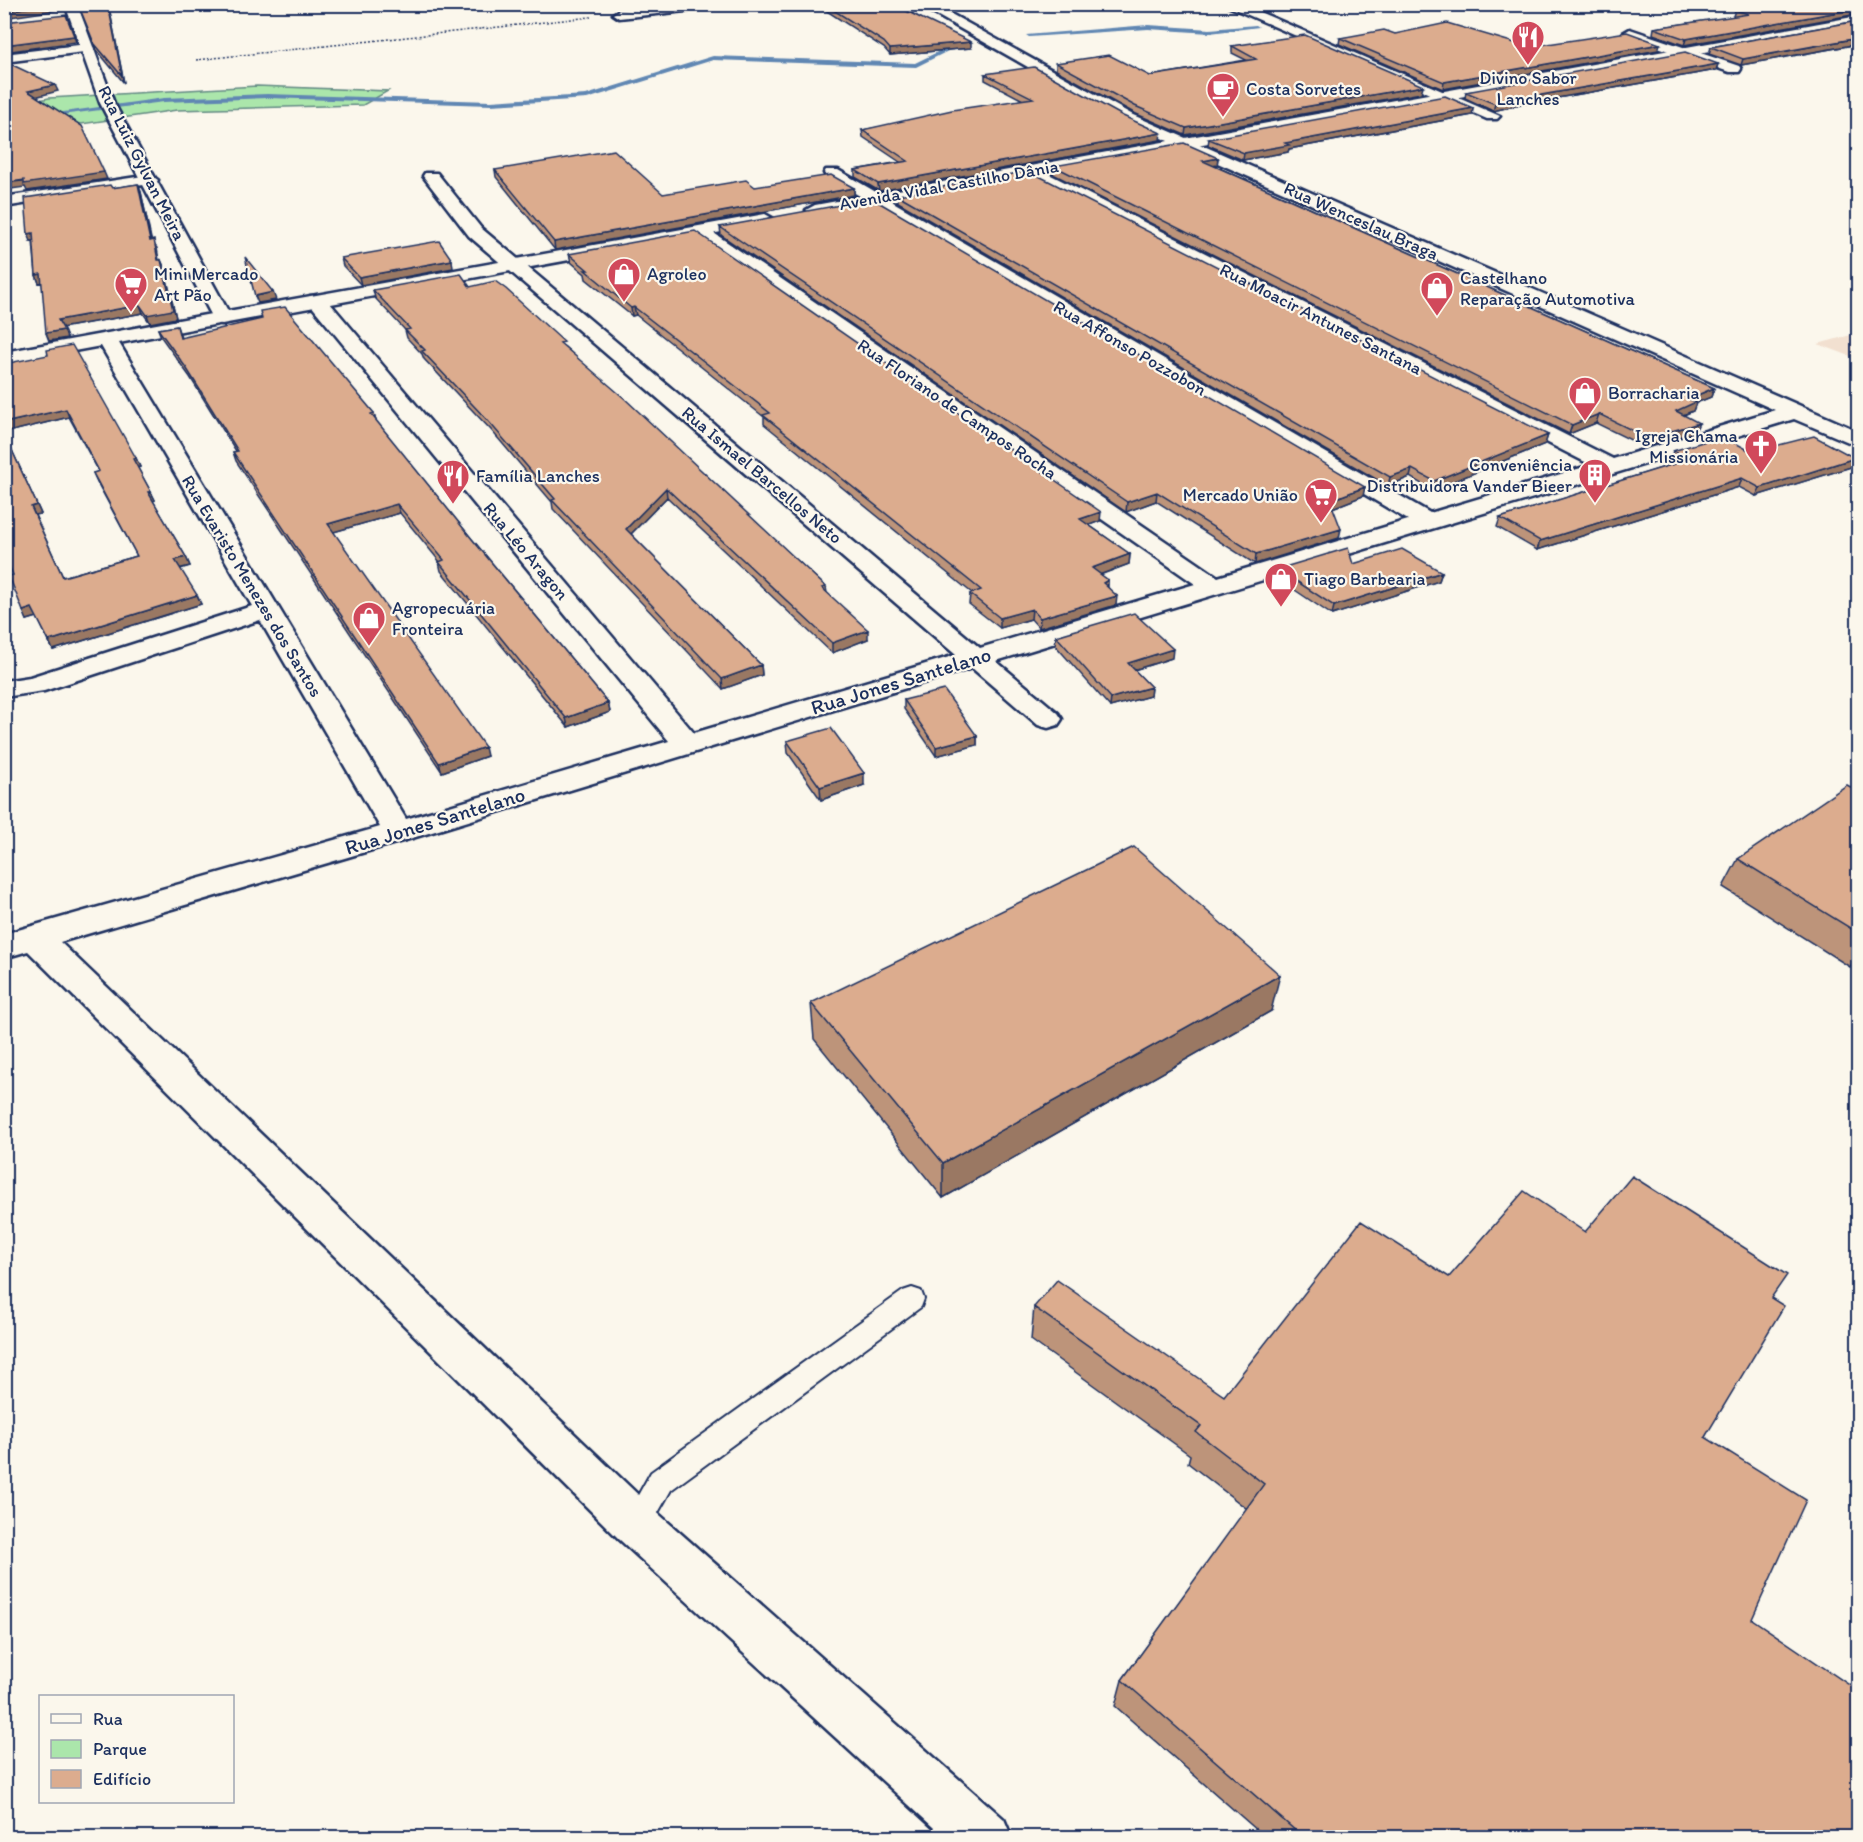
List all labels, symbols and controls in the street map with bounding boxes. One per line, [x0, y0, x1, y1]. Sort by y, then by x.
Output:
restaurant icon: Divino Sabor Lanches [1510, 19, 1546, 66]
place label: Divino Sabor Lanches [1479, 67, 1578, 110]
cafe icon: Costa Sorvetes [1205, 71, 1241, 118]
place label: Costa Sorvetes [1246, 78, 1361, 100]
street label: Rua Luiz Gylvan Meira [93, 82, 191, 245]
street label: Avenida Vidal Castilho Dânia [838, 155, 1061, 215]
street label: Rua Wenceslau Braga [1280, 177, 1442, 265]
shop icon: Agroleo [606, 256, 642, 303]
street label: Rua Moacir Antunes Santana [1216, 258, 1426, 380]
place label: Mini Mercado Art Pão [154, 263, 258, 306]
place label: Agroleo [647, 263, 707, 285]
supermarket icon: Mini Mercado Art Pão [113, 266, 149, 313]
place label: Castelhano Reparação Automotiva [1460, 267, 1636, 310]
shop icon: Castelhano Reparação Automotiva [1419, 270, 1455, 317]
street label: Rua Affonso Pozzobon [1050, 295, 1210, 401]
street label: Rua Floriano de Campos Rocha [853, 334, 1061, 484]
shop icon: Borracharia [1567, 375, 1603, 422]
place label: Borracharia [1608, 382, 1699, 404]
street label: Rua Ismael Barcellos Neto [677, 401, 847, 549]
place label: Igreja Chama Missionária [1635, 425, 1739, 468]
church icon: Igreja Chama Missionária [1743, 428, 1779, 475]
place label: Conveniência Distribuidora Vander Bieer [1366, 454, 1573, 497]
building icon: Conveniência Distribuidora Vander Bieer [1577, 457, 1613, 504]
restaurant icon: Família Lanches [435, 458, 471, 505]
place label: Família Lanches [476, 465, 600, 487]
street label: Rua Evaristo Menezes dos Santos [177, 471, 327, 701]
supermarket icon: Mercado União [1303, 477, 1339, 524]
place label: Mercado União [1183, 484, 1298, 506]
street label: Rua Léo Aragon [479, 498, 573, 604]
shop icon: Tiago Barbearia [1263, 561, 1299, 608]
place label: Tiago Barbearia [1304, 568, 1426, 590]
place label: Agropecuária Fronteira [392, 597, 495, 640]
shop icon: Agropecuária Fronteira [351, 600, 387, 647]
street label: Rua Jones Santelano [808, 641, 994, 720]
street label: Rua Jones Santelano [342, 781, 528, 860]
legend [39, 1695, 234, 1803]
text: Rua [93, 1708, 123, 1730]
text: Parque [93, 1738, 147, 1760]
text: Edifício [93, 1768, 151, 1790]

